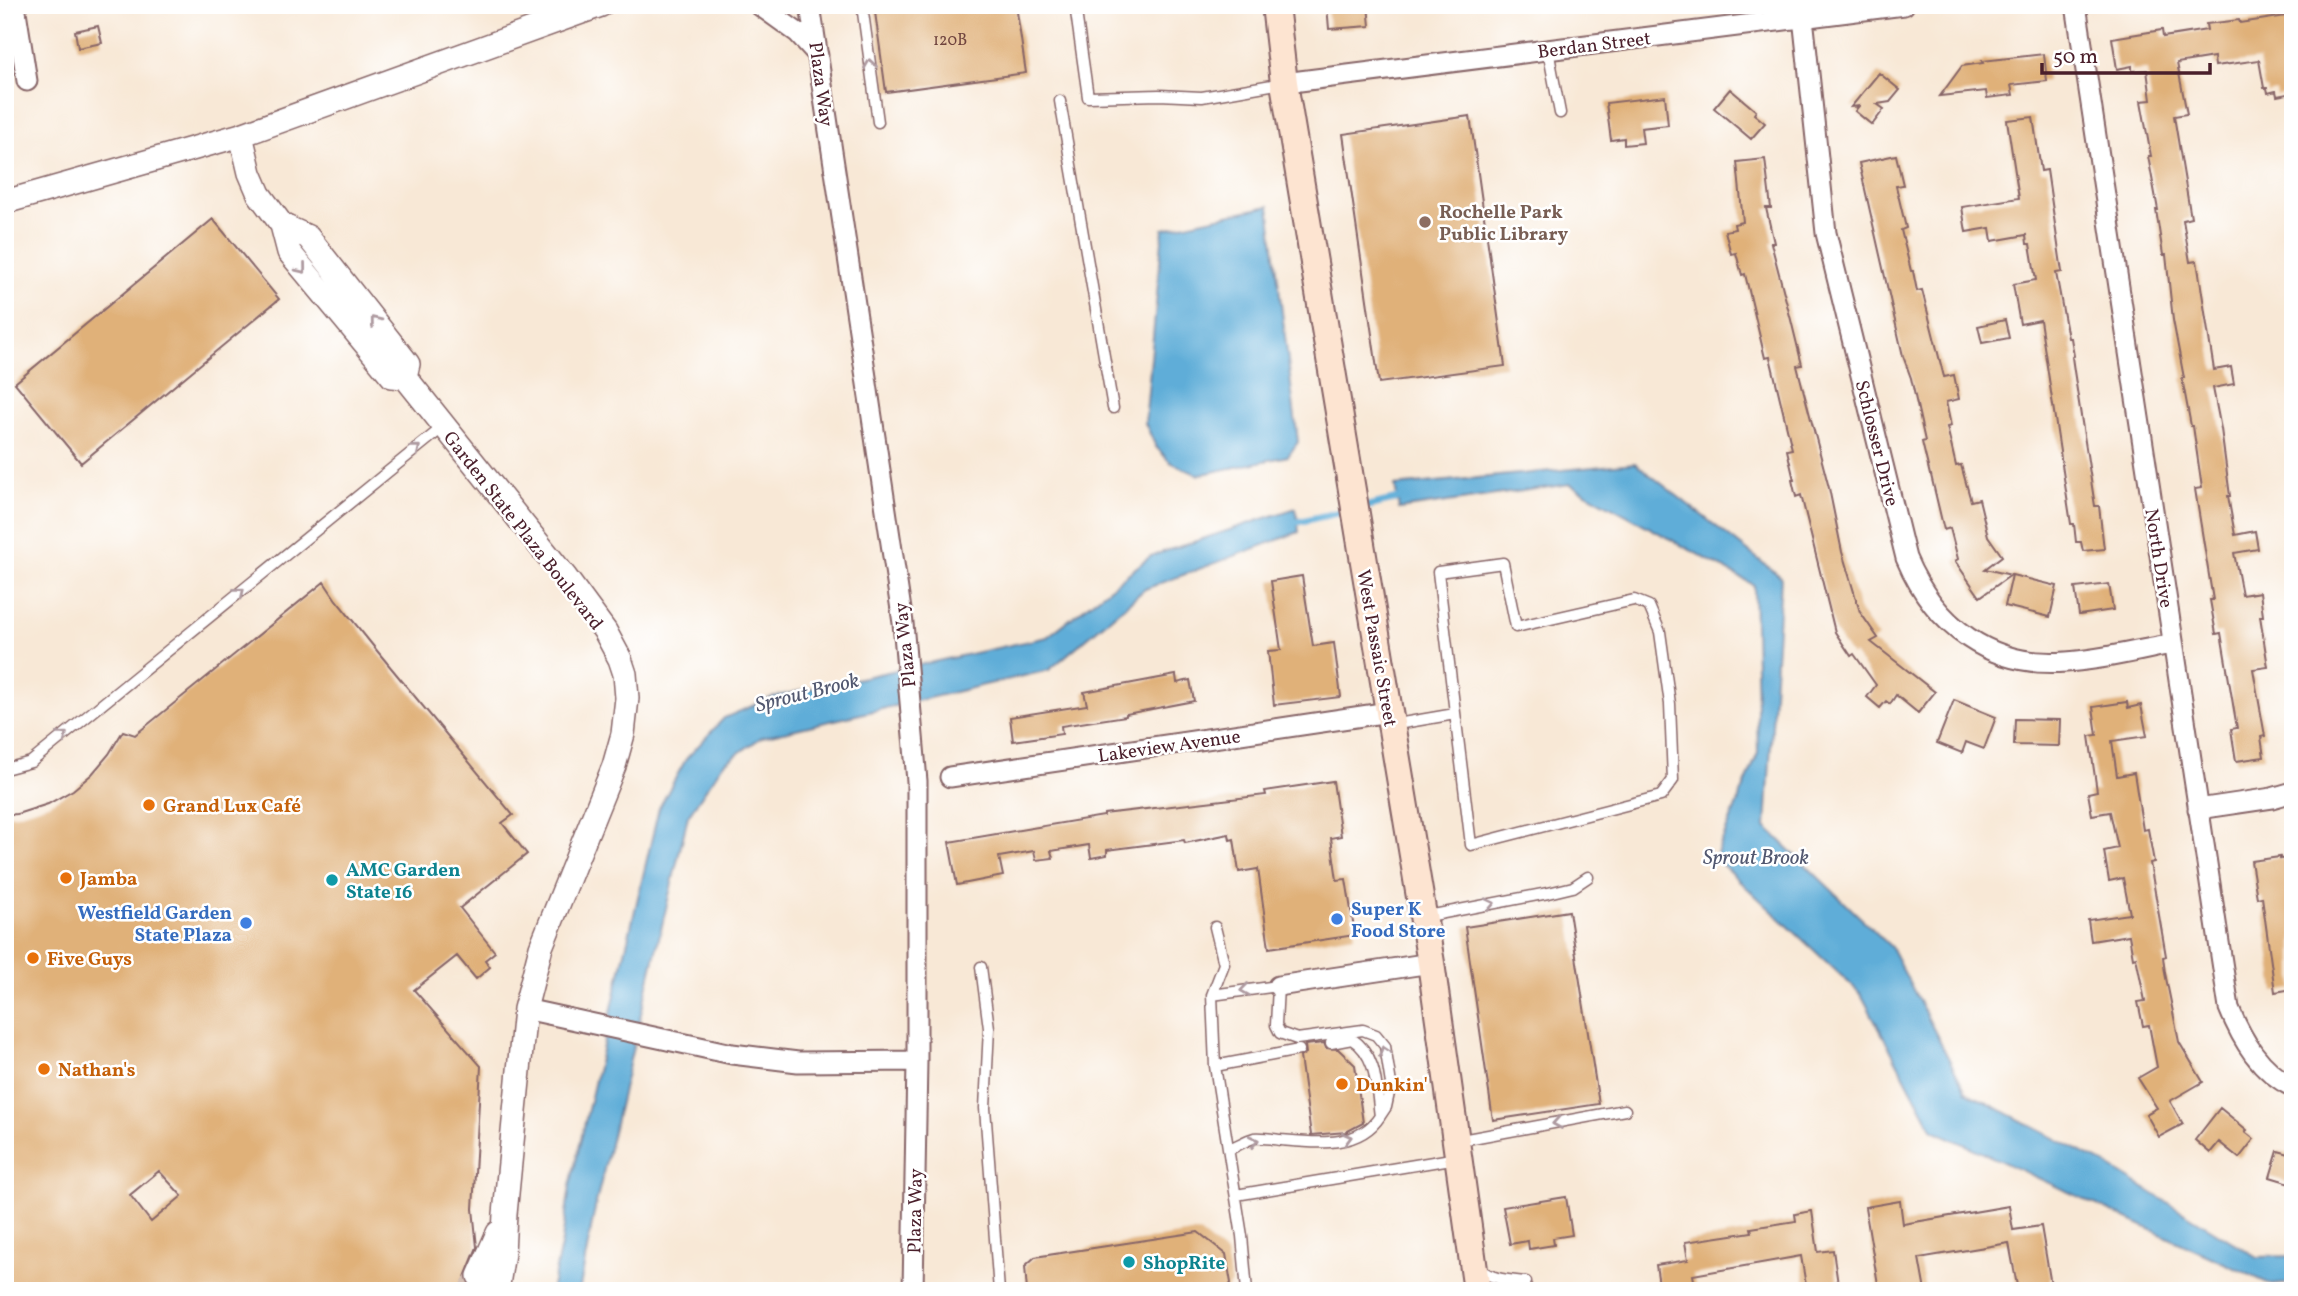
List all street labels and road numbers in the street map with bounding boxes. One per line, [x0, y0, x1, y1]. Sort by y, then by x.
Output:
street label: Berdan Street [1536, 26, 1653, 66]
street label: Plaza Way [801, 40, 839, 128]
street label: Schlosser Drive [1848, 378, 1904, 509]
street label: Garden State Plaza Boulevard [436, 426, 608, 636]
street label: North Drive [2137, 507, 2179, 610]
street label: West Passaic Street [1349, 568, 1403, 729]
street label: Plaza Way [889, 601, 923, 689]
street label: Lakeview Avenue [1096, 724, 1242, 770]
street label: Plaza Way [902, 1168, 930, 1254]

